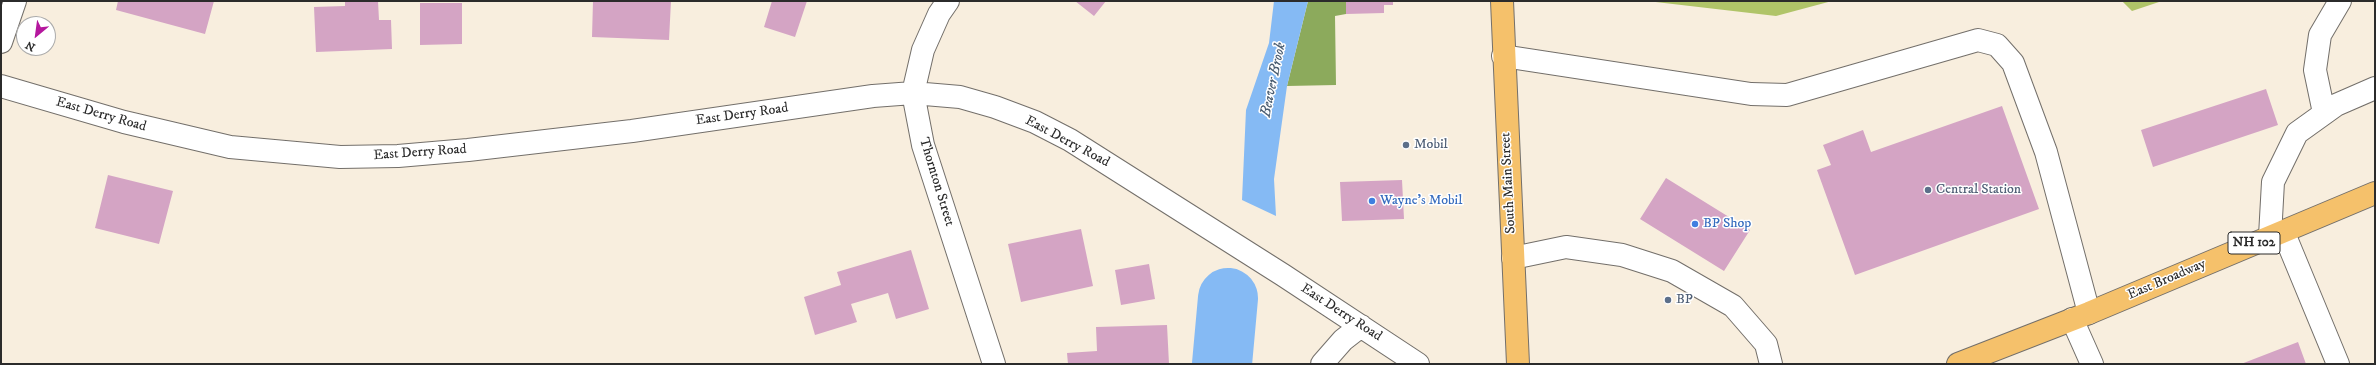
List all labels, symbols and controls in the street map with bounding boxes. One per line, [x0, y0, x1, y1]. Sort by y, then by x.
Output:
north arrow [16, 16, 56, 56]
text: N [23, 37, 38, 54]
water label: Beaver Brook [1257, 41, 1291, 119]
street label: East Derry Road [54, 94, 148, 136]
street label: East Derry Road [695, 100, 789, 130]
street label: East Derry Road [1022, 113, 1112, 171]
street label: South Main Street [1498, 132, 1520, 234]
street label: Thornton Street [915, 136, 957, 228]
place label: Mobil [1414, 137, 1448, 153]
marker: Mobil [1401, 140, 1411, 150]
street label: East Derry Road [373, 141, 467, 165]
place label: Central Station [1936, 182, 2021, 198]
marker: Central Station [1923, 185, 1933, 195]
place label: Wayne's Mobil [1380, 193, 1462, 209]
marker: Wayne's Mobil [1367, 196, 1377, 206]
place label: BP Shop [1703, 216, 1751, 232]
marker: BP Shop [1690, 219, 1700, 229]
road number: NH 102 [2228, 232, 2280, 254]
street label: East Broadway [2125, 256, 2209, 304]
street label: East Derry Road [1297, 281, 1385, 345]
place label: BP [1676, 292, 1693, 308]
marker: BP [1663, 295, 1673, 305]

